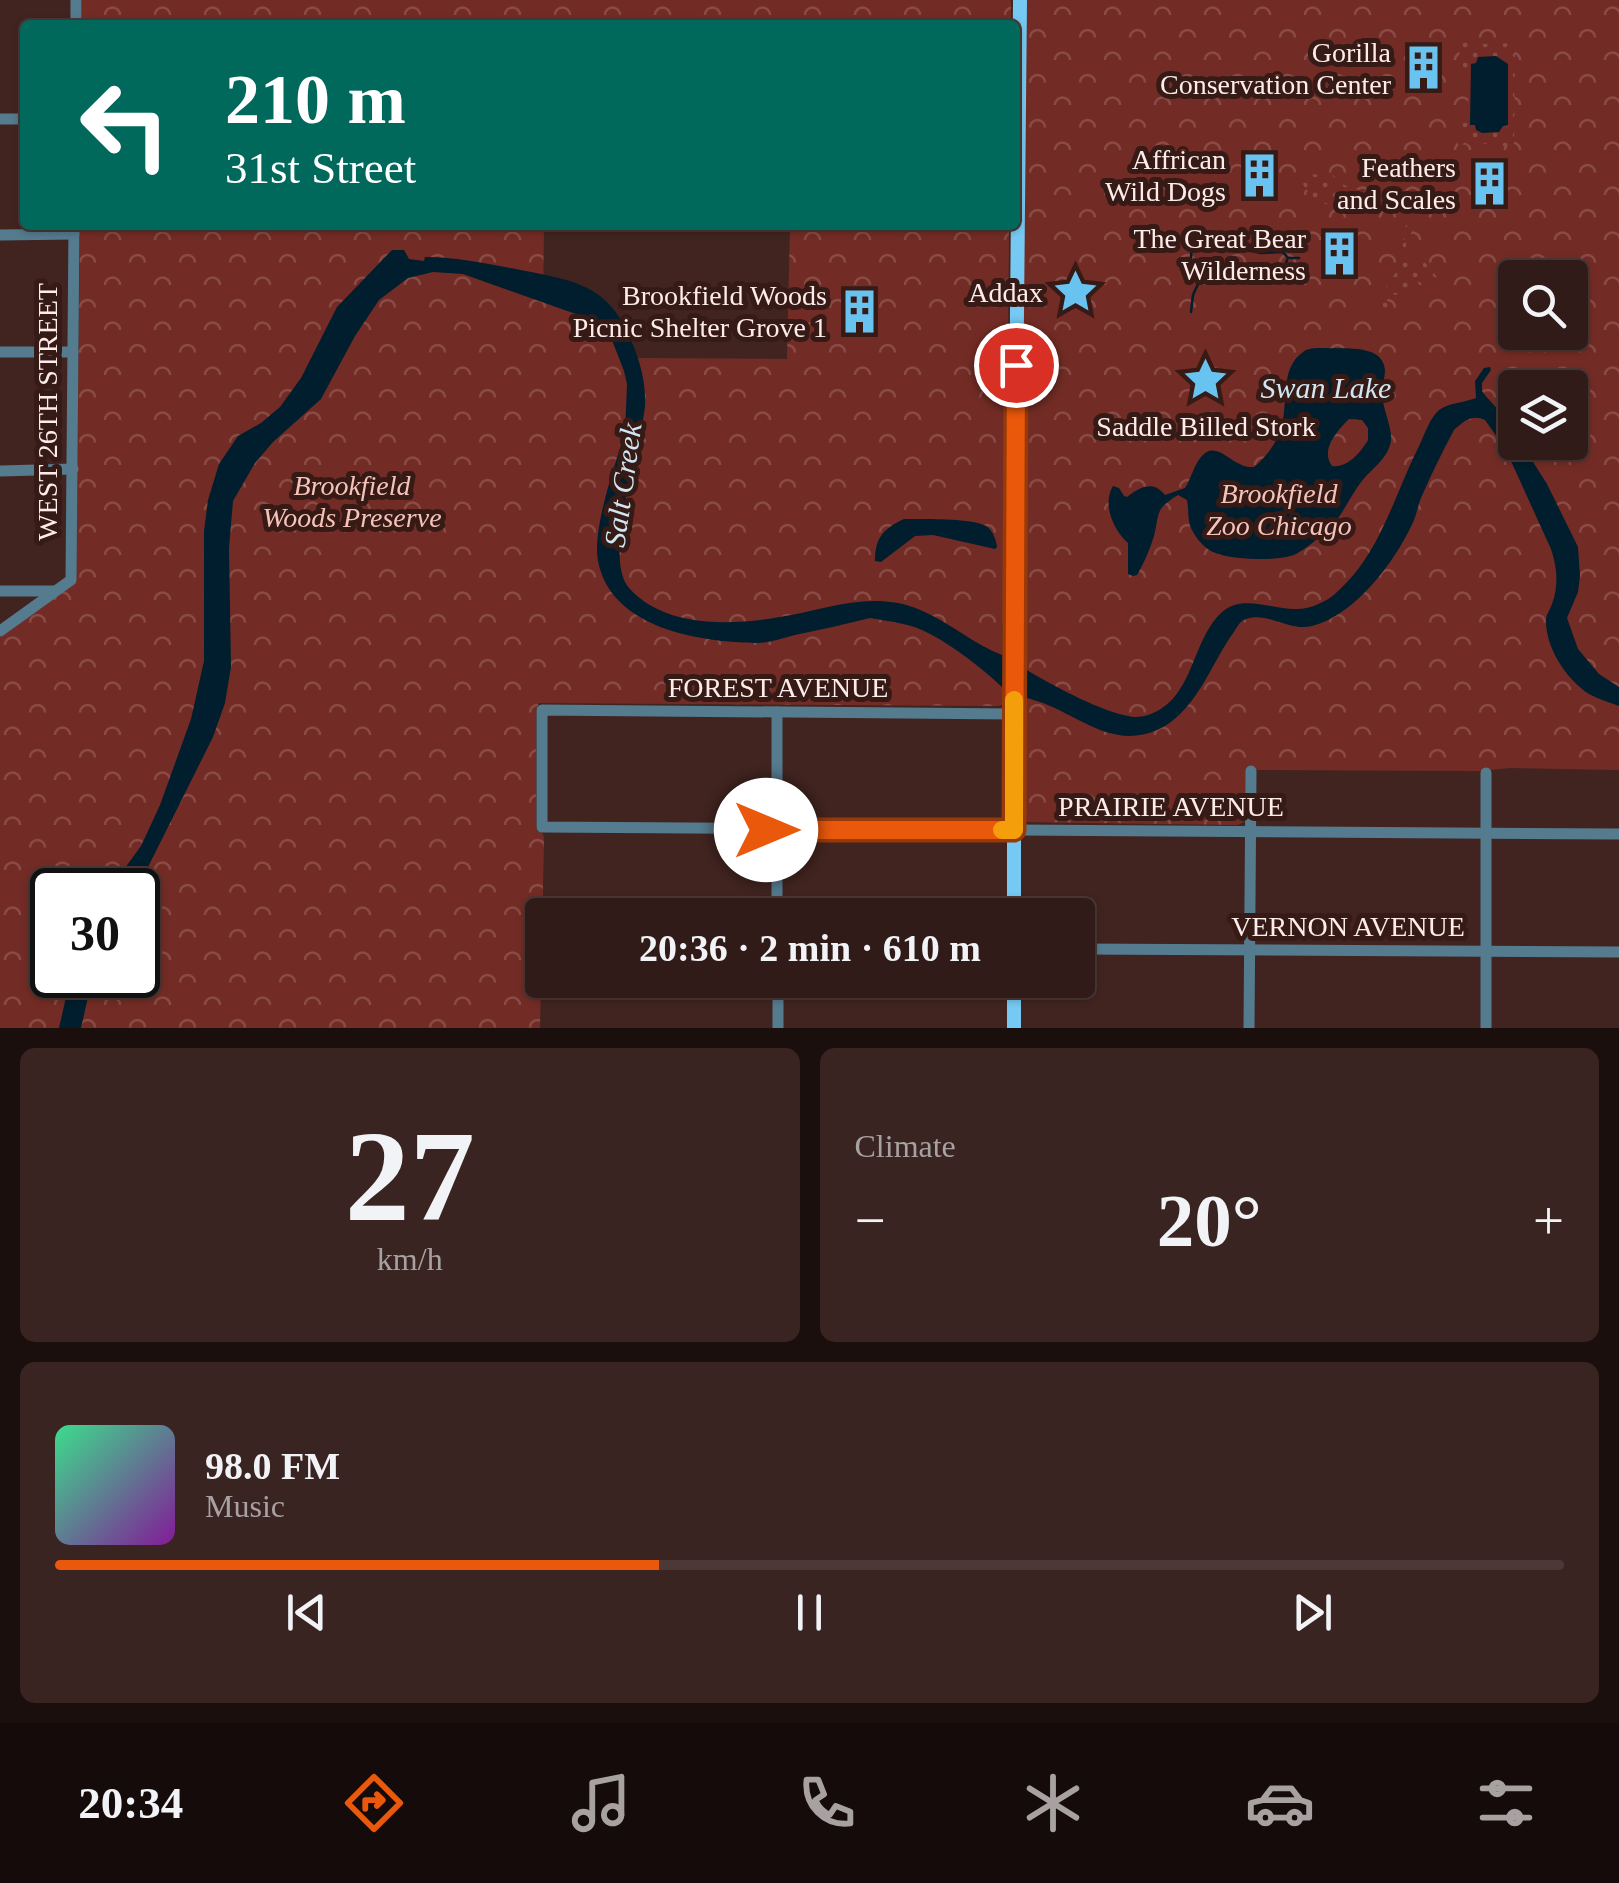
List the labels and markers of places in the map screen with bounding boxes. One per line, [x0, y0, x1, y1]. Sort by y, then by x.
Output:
place label: Gorilla Conservation Center [1160, 37, 1392, 100]
building icon: Gorilla Conservation Center [1400, 44, 1448, 92]
place label: Affrican Wild Dogs [1105, 144, 1226, 207]
building icon: Affrican Wild Dogs [1235, 151, 1283, 199]
place label: Feathers and Scales [1337, 152, 1456, 215]
building icon: Feathers and Scales [1465, 159, 1513, 207]
place label: The Great Bear Wilderness [1133, 223, 1307, 286]
building icon: The Great Bear Wilderness [1315, 230, 1363, 278]
place icon: Addax [1052, 268, 1100, 316]
place label: Addax [968, 277, 1043, 308]
place label: Brookfield Woods Picnic Shelter Grove 1 [573, 280, 827, 343]
building icon: Brookfield Woods Picnic Shelter Grove 1 [836, 287, 884, 335]
pin [974, 323, 1059, 408]
place icon: Saddle Billed Stork [1182, 356, 1230, 404]
place label: Saddle Billed Stork [1096, 411, 1316, 442]

